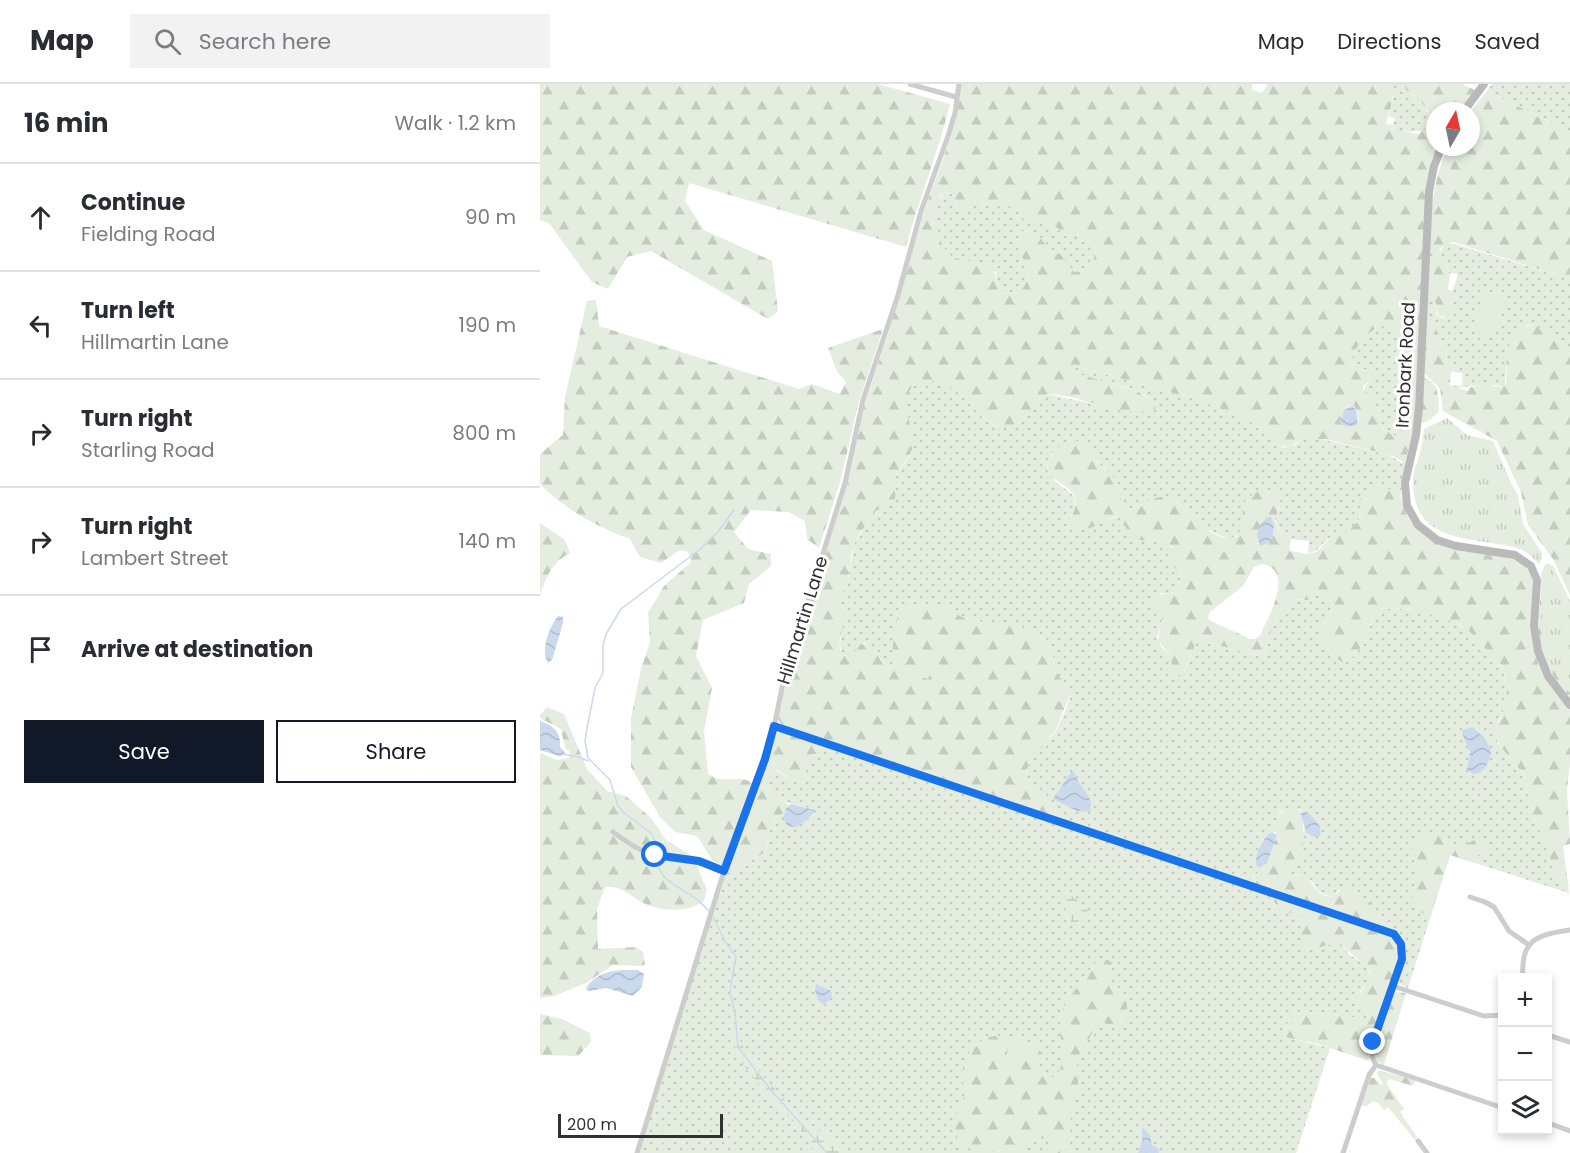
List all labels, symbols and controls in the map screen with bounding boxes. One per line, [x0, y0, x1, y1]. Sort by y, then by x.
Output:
search box [130, 14, 550, 68]
text: Map [30, 21, 94, 60]
icon: search [151, 25, 184, 58]
text: Search here [199, 26, 331, 57]
text: Map [1258, 27, 1304, 56]
text: Directions [1337, 27, 1441, 56]
text: Saved [1474, 27, 1540, 56]
north arrow [1426, 102, 1480, 156]
text: 16 min [24, 105, 109, 141]
text: Walk · 1.2 km [394, 109, 516, 137]
text: Continue [81, 187, 185, 218]
icon: ahead [24, 201, 57, 234]
text: 90 m [465, 203, 516, 231]
text: Fielding Road [81, 220, 215, 248]
text: Turn left [81, 295, 175, 326]
street label: Ironbark Road [1389, 301, 1421, 429]
icon: left [24, 309, 57, 342]
text: 190 m [459, 311, 516, 339]
text: Hillmartin Lane [81, 328, 229, 356]
text: Turn right [81, 403, 192, 434]
icon: right [24, 417, 57, 450]
text: 800 m [452, 419, 516, 447]
text: Starling Road [81, 436, 215, 464]
text: Turn right [81, 511, 192, 542]
icon: right [24, 525, 57, 558]
text: 140 m [459, 527, 516, 555]
text: Lambert Street [81, 544, 228, 572]
street label: Hillmartin Lane [771, 553, 833, 687]
icon: arrive [24, 633, 57, 666]
text: Arrive at destination [81, 634, 313, 665]
button: Save [24, 720, 264, 783]
button: Share [276, 720, 516, 783]
route start [641, 841, 667, 867]
map controls [1498, 973, 1552, 1135]
button: + [1498, 973, 1552, 1027]
button: − [1498, 1027, 1552, 1081]
route end [1359, 1028, 1385, 1054]
button: layers [1498, 1081, 1552, 1135]
scale bar [558, 1111, 723, 1138]
text: 200 m [567, 1113, 617, 1136]

